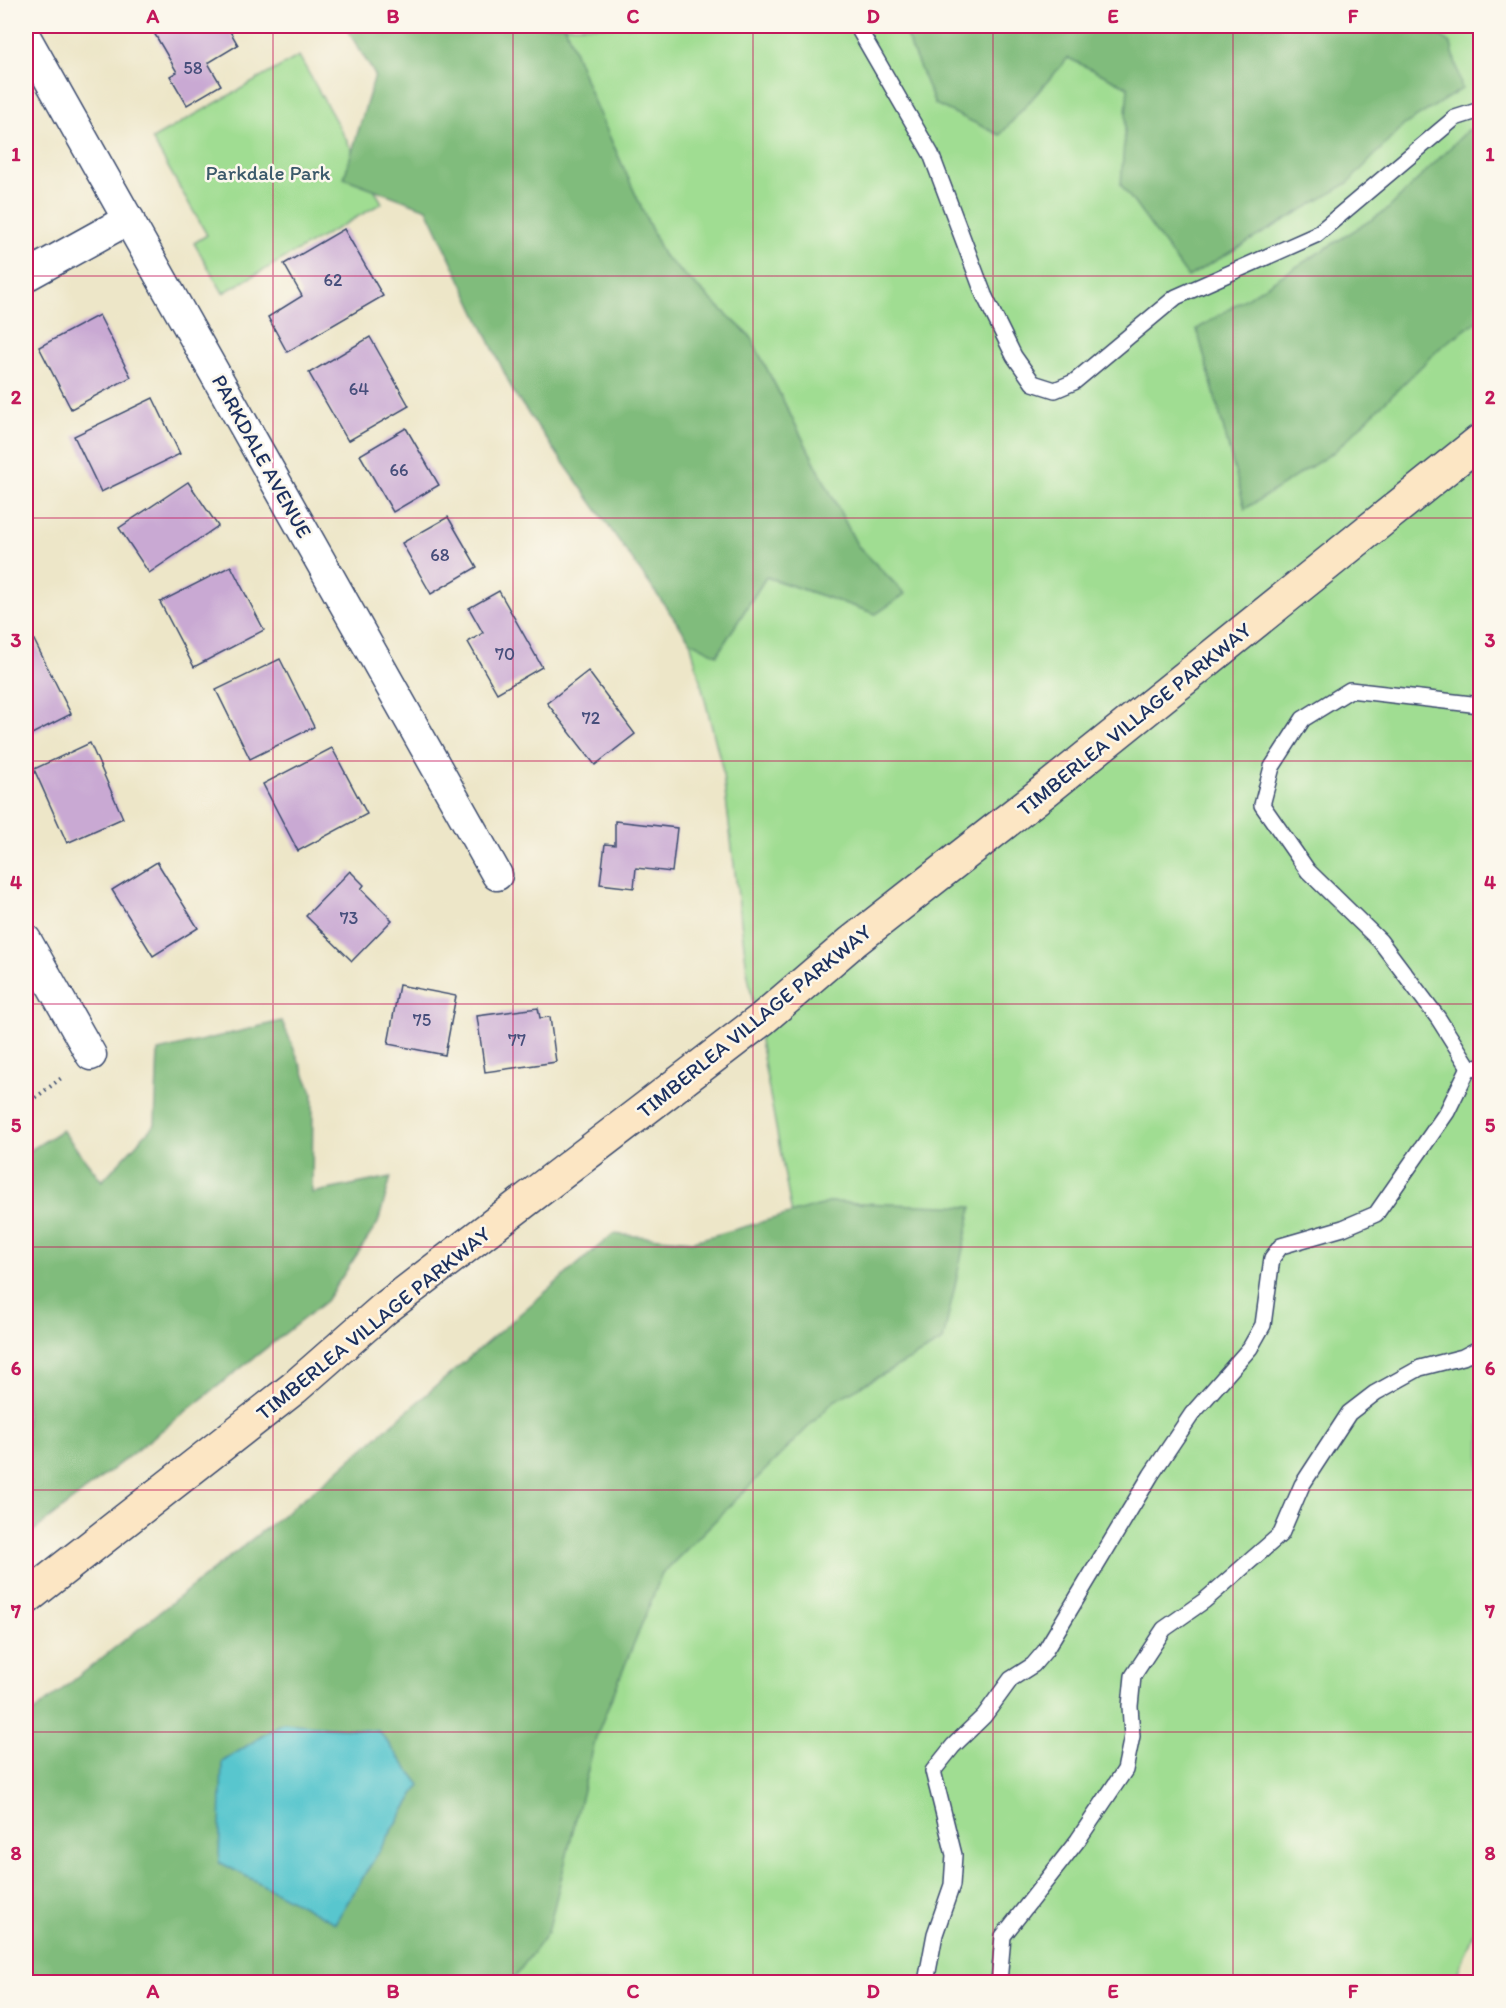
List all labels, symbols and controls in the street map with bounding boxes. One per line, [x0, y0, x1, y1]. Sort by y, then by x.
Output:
text: A [146, 4, 160, 28]
text: B [387, 4, 400, 28]
text: C [627, 4, 640, 28]
text: D [866, 4, 880, 28]
text: E [1107, 4, 1119, 28]
text: F [1348, 4, 1359, 28]
house number: 58 [183, 57, 203, 79]
text: 1 [11, 142, 21, 166]
text: 1 [1485, 142, 1495, 166]
park label: Parkdale Park [206, 160, 331, 185]
house number: 62 [324, 269, 343, 291]
street label: PARKDALE AVENUE [207, 370, 317, 542]
house number: 64 [349, 378, 369, 400]
text: 2 [11, 385, 22, 409]
text: 2 [1485, 385, 1496, 409]
house number: 66 [389, 459, 409, 481]
house number: 68 [430, 544, 450, 566]
street label: TIMBERLEA VILLAGE PARKWAY [1012, 617, 1256, 821]
text: 3 [11, 628, 22, 652]
text: 3 [1485, 628, 1496, 652]
house number: 70 [495, 643, 515, 665]
house number: 72 [582, 707, 601, 729]
text: 4 [10, 870, 22, 894]
text: 4 [1484, 870, 1496, 894]
house number: 73 [340, 907, 359, 929]
street label: TIMBERLEA VILLAGE PARKWAY [632, 919, 876, 1123]
house number: 75 [413, 1009, 431, 1031]
house number: 77 [508, 1029, 526, 1051]
text: 5 [11, 1113, 22, 1137]
text: 5 [1485, 1113, 1496, 1137]
street label: TIMBERLEA VILLAGE PARKWAY [251, 1221, 495, 1425]
text: 6 [11, 1356, 22, 1380]
text: 6 [1485, 1356, 1496, 1380]
text: 7 [10, 1599, 21, 1623]
text: 7 [1484, 1599, 1495, 1623]
text: 8 [11, 1841, 22, 1865]
text: 8 [1485, 1841, 1496, 1865]
text: A [146, 1979, 160, 2003]
text: B [387, 1979, 400, 2003]
text: C [627, 1979, 640, 2003]
text: D [866, 1979, 880, 2003]
text: E [1107, 1979, 1119, 2003]
text: F [1348, 1979, 1359, 2003]

